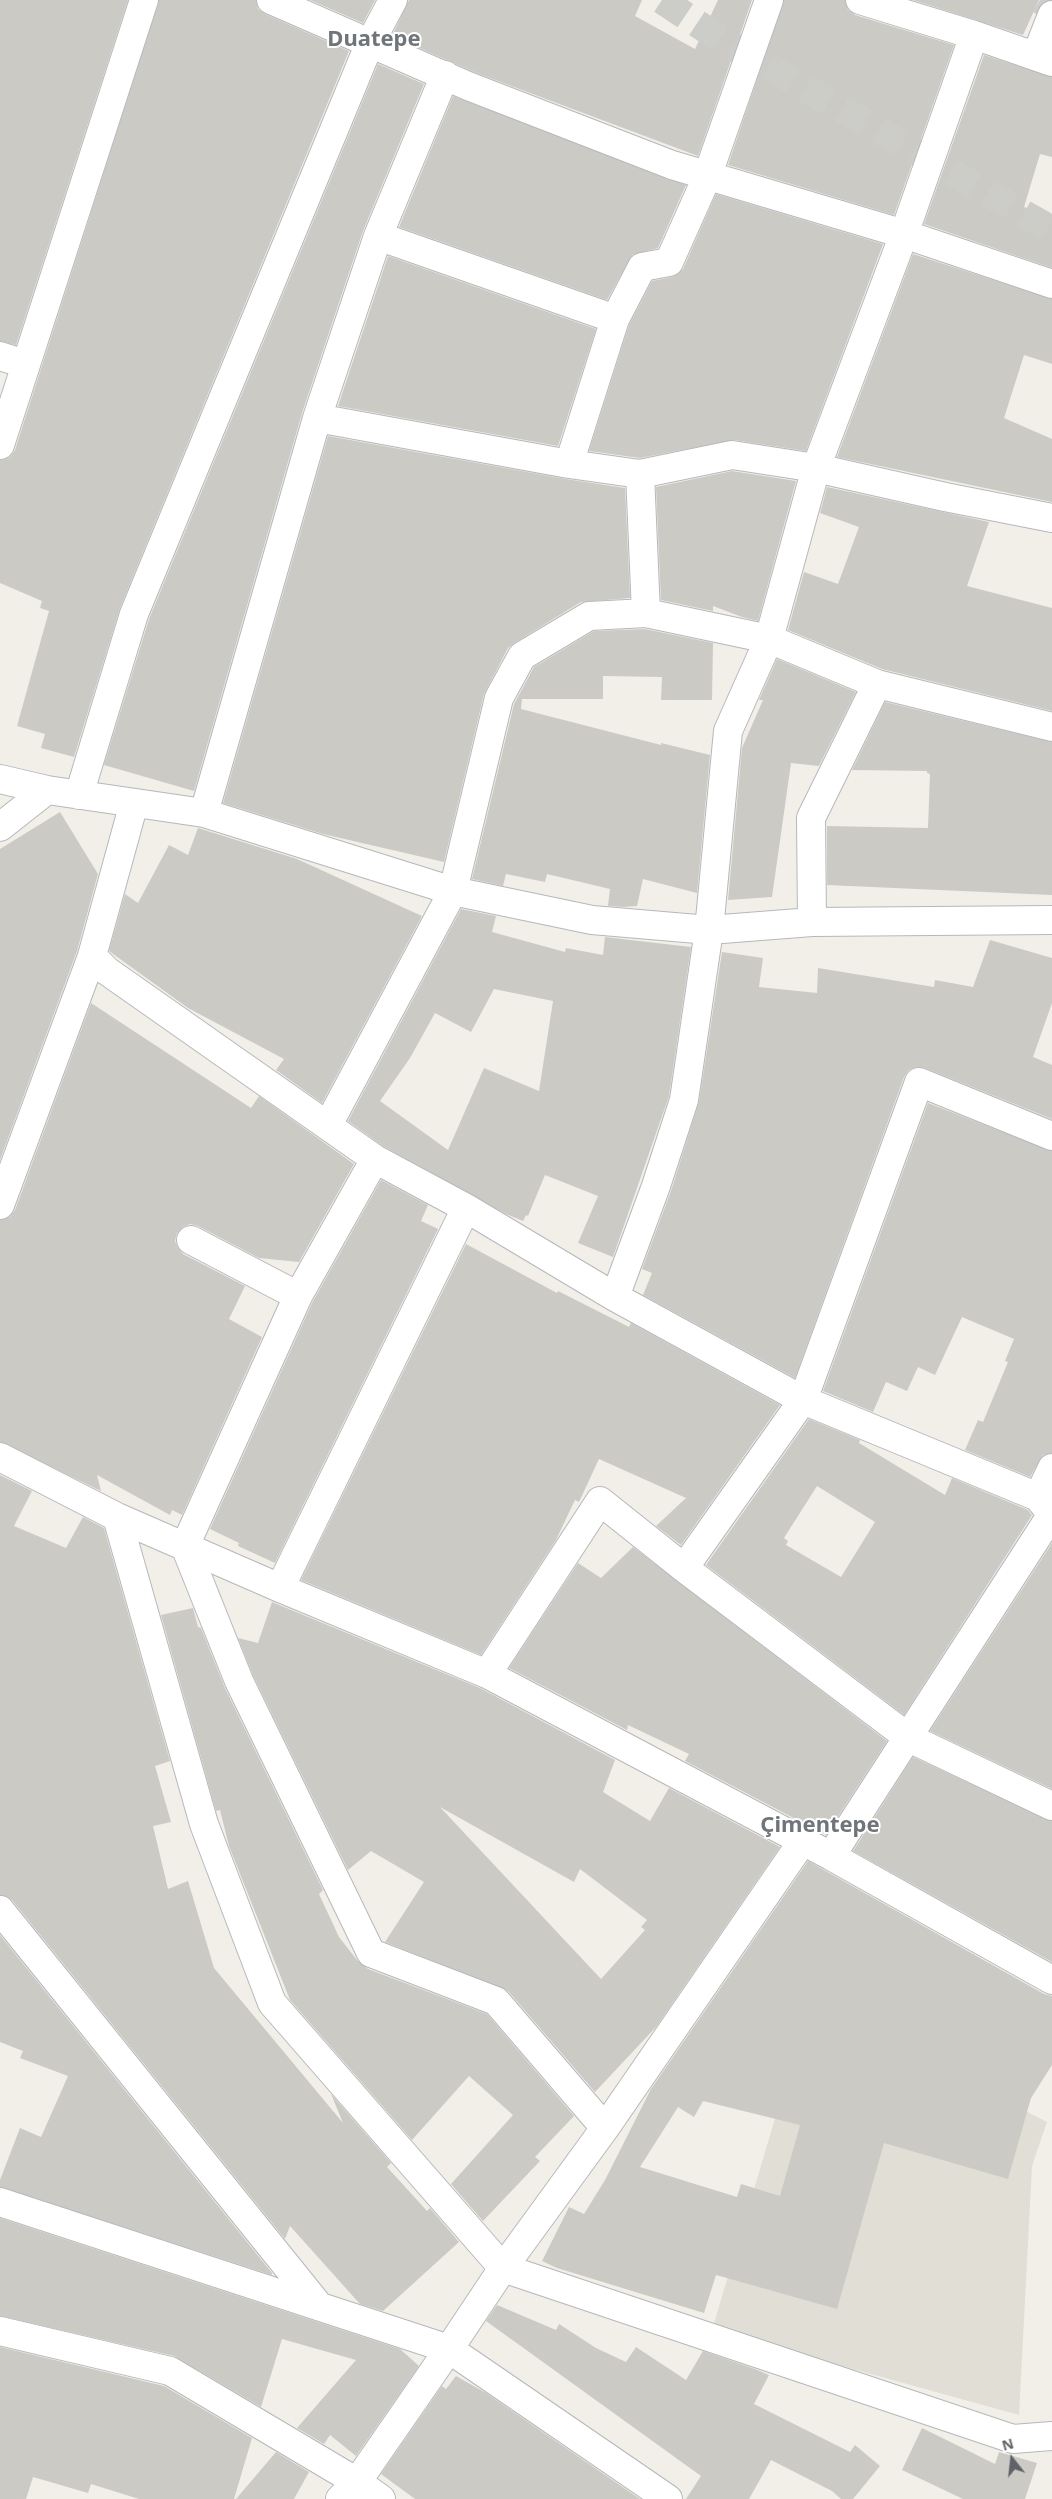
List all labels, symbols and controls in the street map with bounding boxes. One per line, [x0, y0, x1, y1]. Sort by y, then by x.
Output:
district label: Duatepe [327, 27, 421, 53]
district label: Çimentepe [760, 1813, 880, 1839]
text: N [1000, 2433, 1016, 2455]
north arrow [987, 2434, 1037, 2484]

